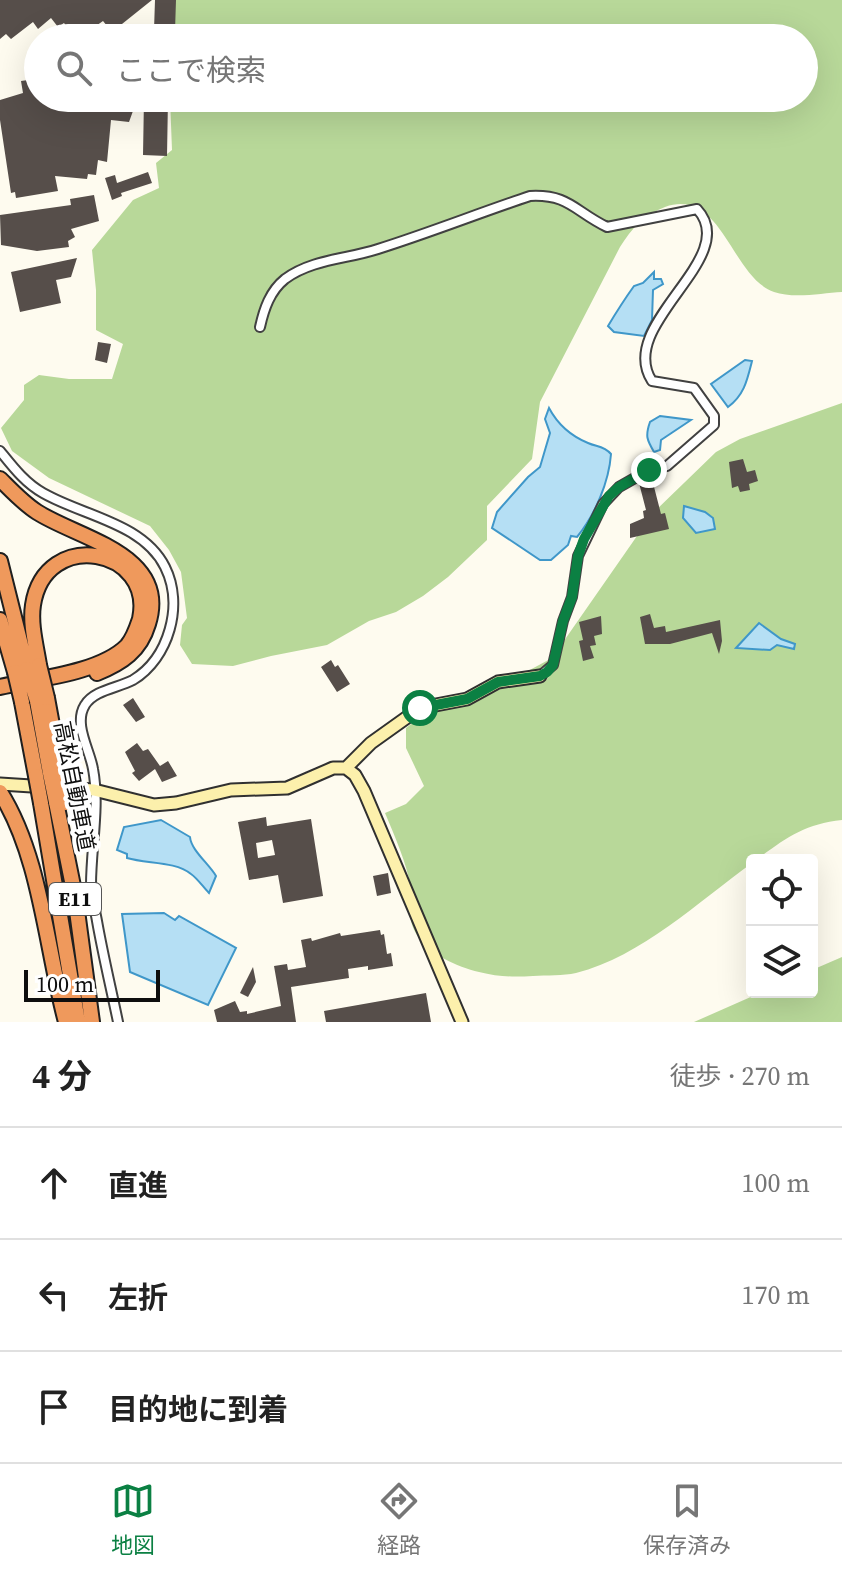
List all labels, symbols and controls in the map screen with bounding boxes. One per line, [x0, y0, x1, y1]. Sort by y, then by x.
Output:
search box [24, 24, 818, 112]
icon: search [52, 46, 96, 90]
text: ここで検索 [116, 50, 266, 91]
route end [631, 452, 667, 488]
route start [402, 690, 438, 726]
street label: 高松自動車道 [48, 718, 102, 854]
map controls [746, 854, 818, 998]
button: locate [746, 854, 818, 926]
road number: E11 [49, 883, 101, 915]
button: layers [746, 926, 818, 998]
scale bar [24, 966, 160, 1002]
text: 100 m [36, 969, 94, 999]
text: 4 分 [32, 1053, 92, 1099]
text: 徒歩 · 270 m [670, 1058, 810, 1094]
icon: ahead [32, 1161, 76, 1205]
text: 直進 [108, 1165, 168, 1206]
text: 100 m [742, 1165, 810, 1201]
icon: left [32, 1273, 76, 1317]
text: 左折 [108, 1277, 168, 1318]
text: 170 m [742, 1277, 810, 1313]
icon: arrive [32, 1385, 76, 1429]
text: 目的地に到着 [108, 1389, 288, 1430]
tab: 地図 [111, 1479, 155, 1560]
tab: 経路 [377, 1479, 421, 1560]
tab: 保存済み [643, 1479, 731, 1560]

